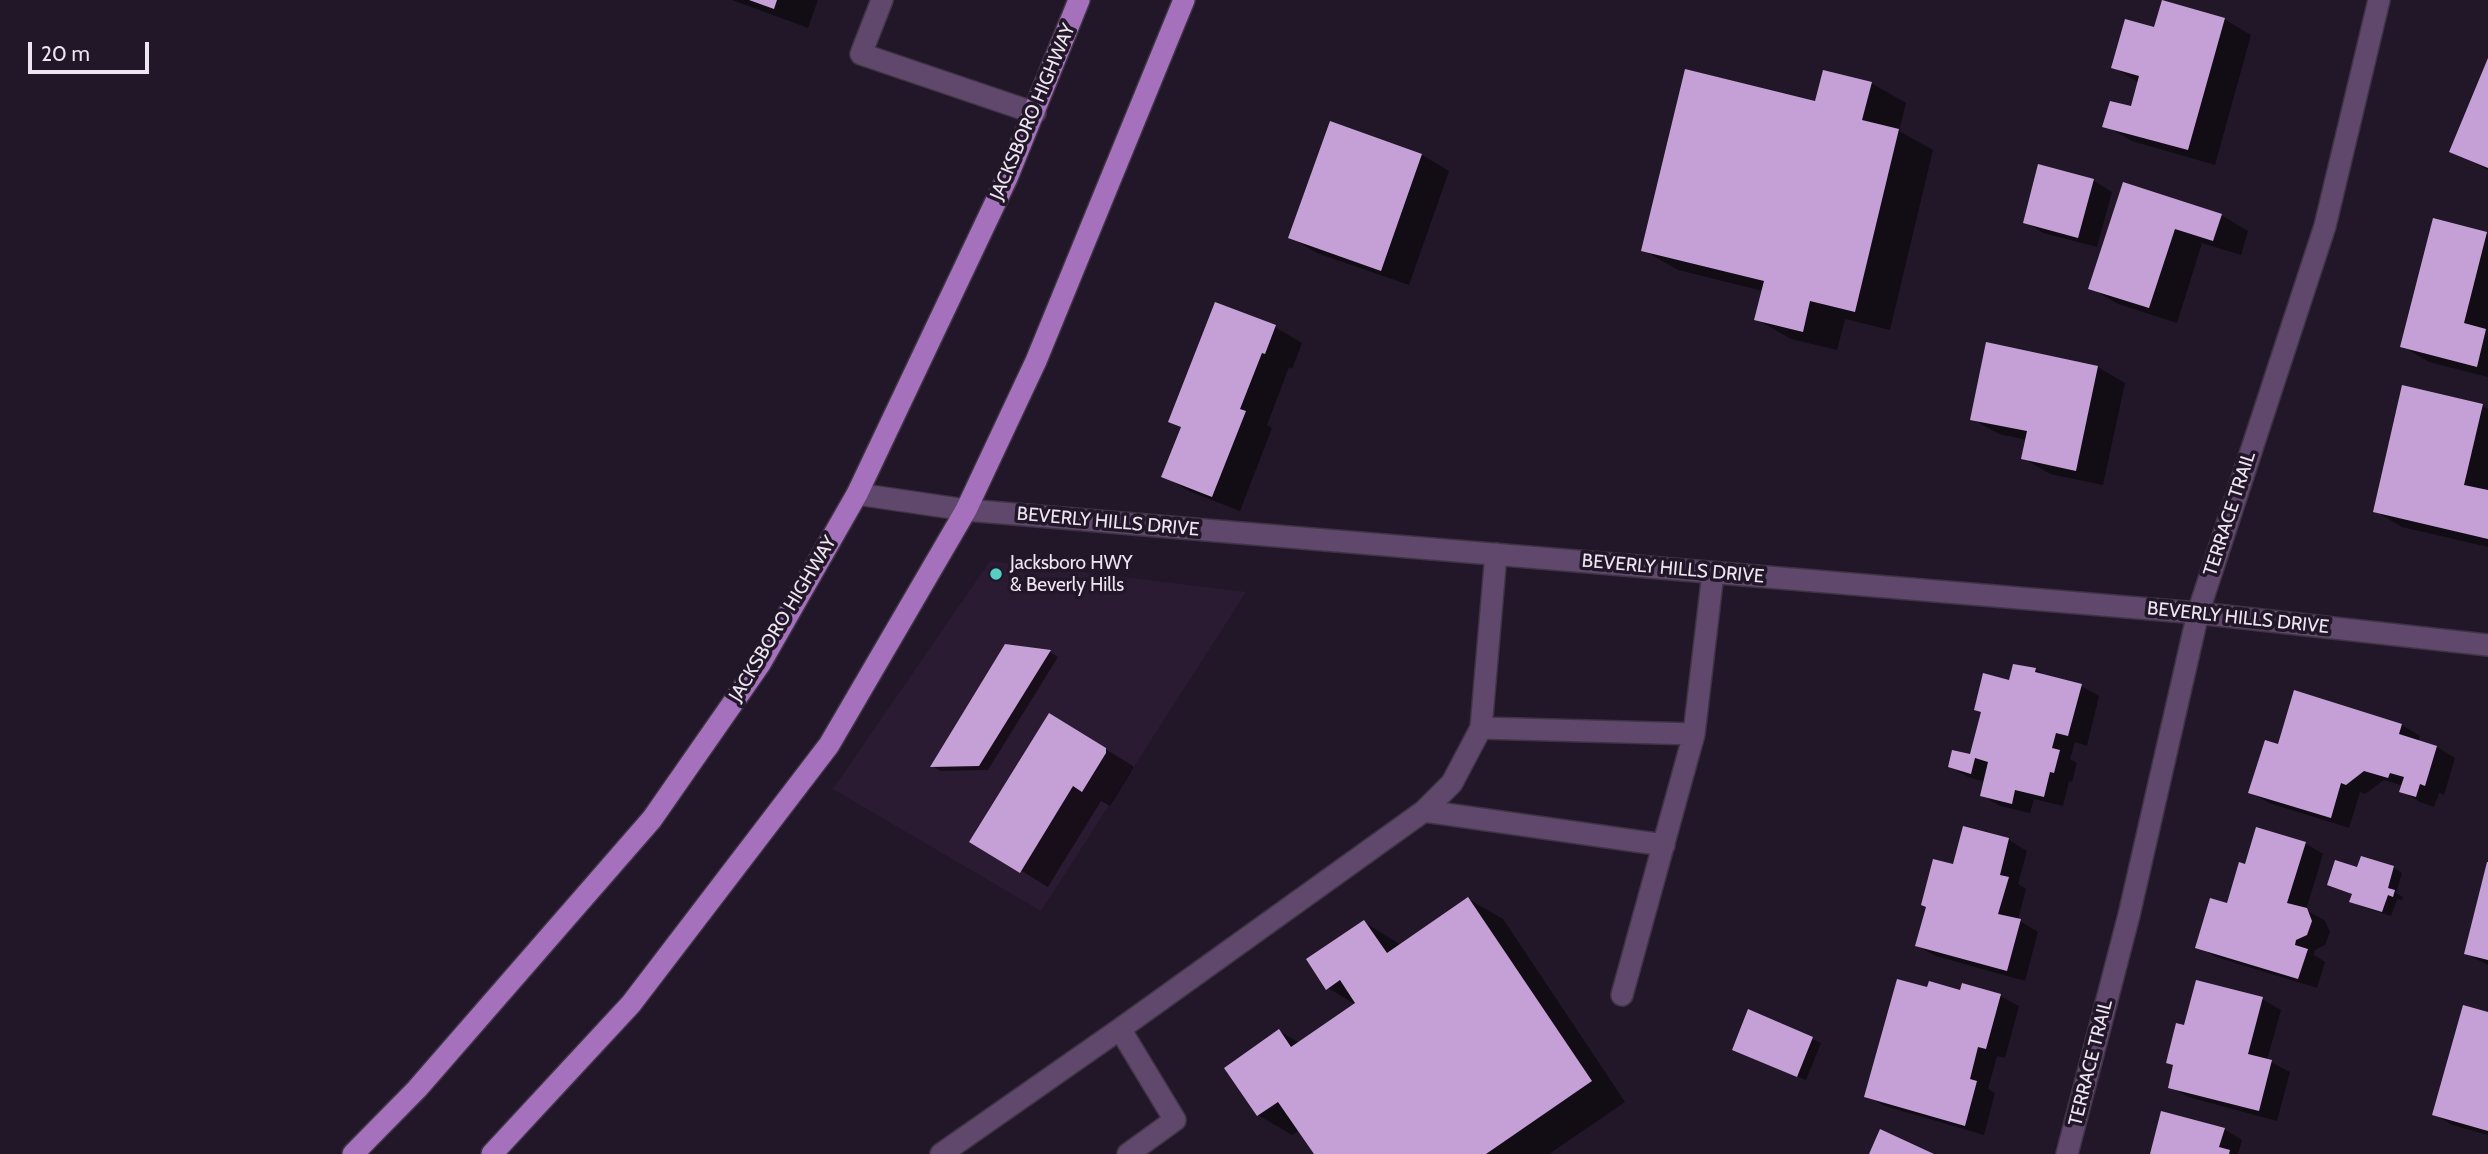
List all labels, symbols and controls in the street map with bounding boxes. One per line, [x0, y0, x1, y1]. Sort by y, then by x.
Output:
street label: JACKSBORO HIGHWAY [986, 21, 1080, 203]
scale bar [32, 28, 152, 72]
text: 20 m [41, 41, 90, 66]
street label: TERRACE TRAIL [2199, 449, 2261, 579]
street label: BEVERLY HILLS DRIVE [1016, 503, 1200, 541]
street label: JACKSBORO HIGHWAY [725, 532, 841, 706]
street label: BEVERLY HILLS DRIVE [1581, 550, 1765, 588]
place label: Jacksboro HWY & Beverly Hills [1010, 552, 1132, 596]
marker: Jacksboro HWY & Beverly Hills [988, 566, 1004, 582]
street label: BEVERLY HILLS DRIVE [2146, 597, 2330, 639]
street label: TERRACE TRAIL [2064, 998, 2118, 1128]

